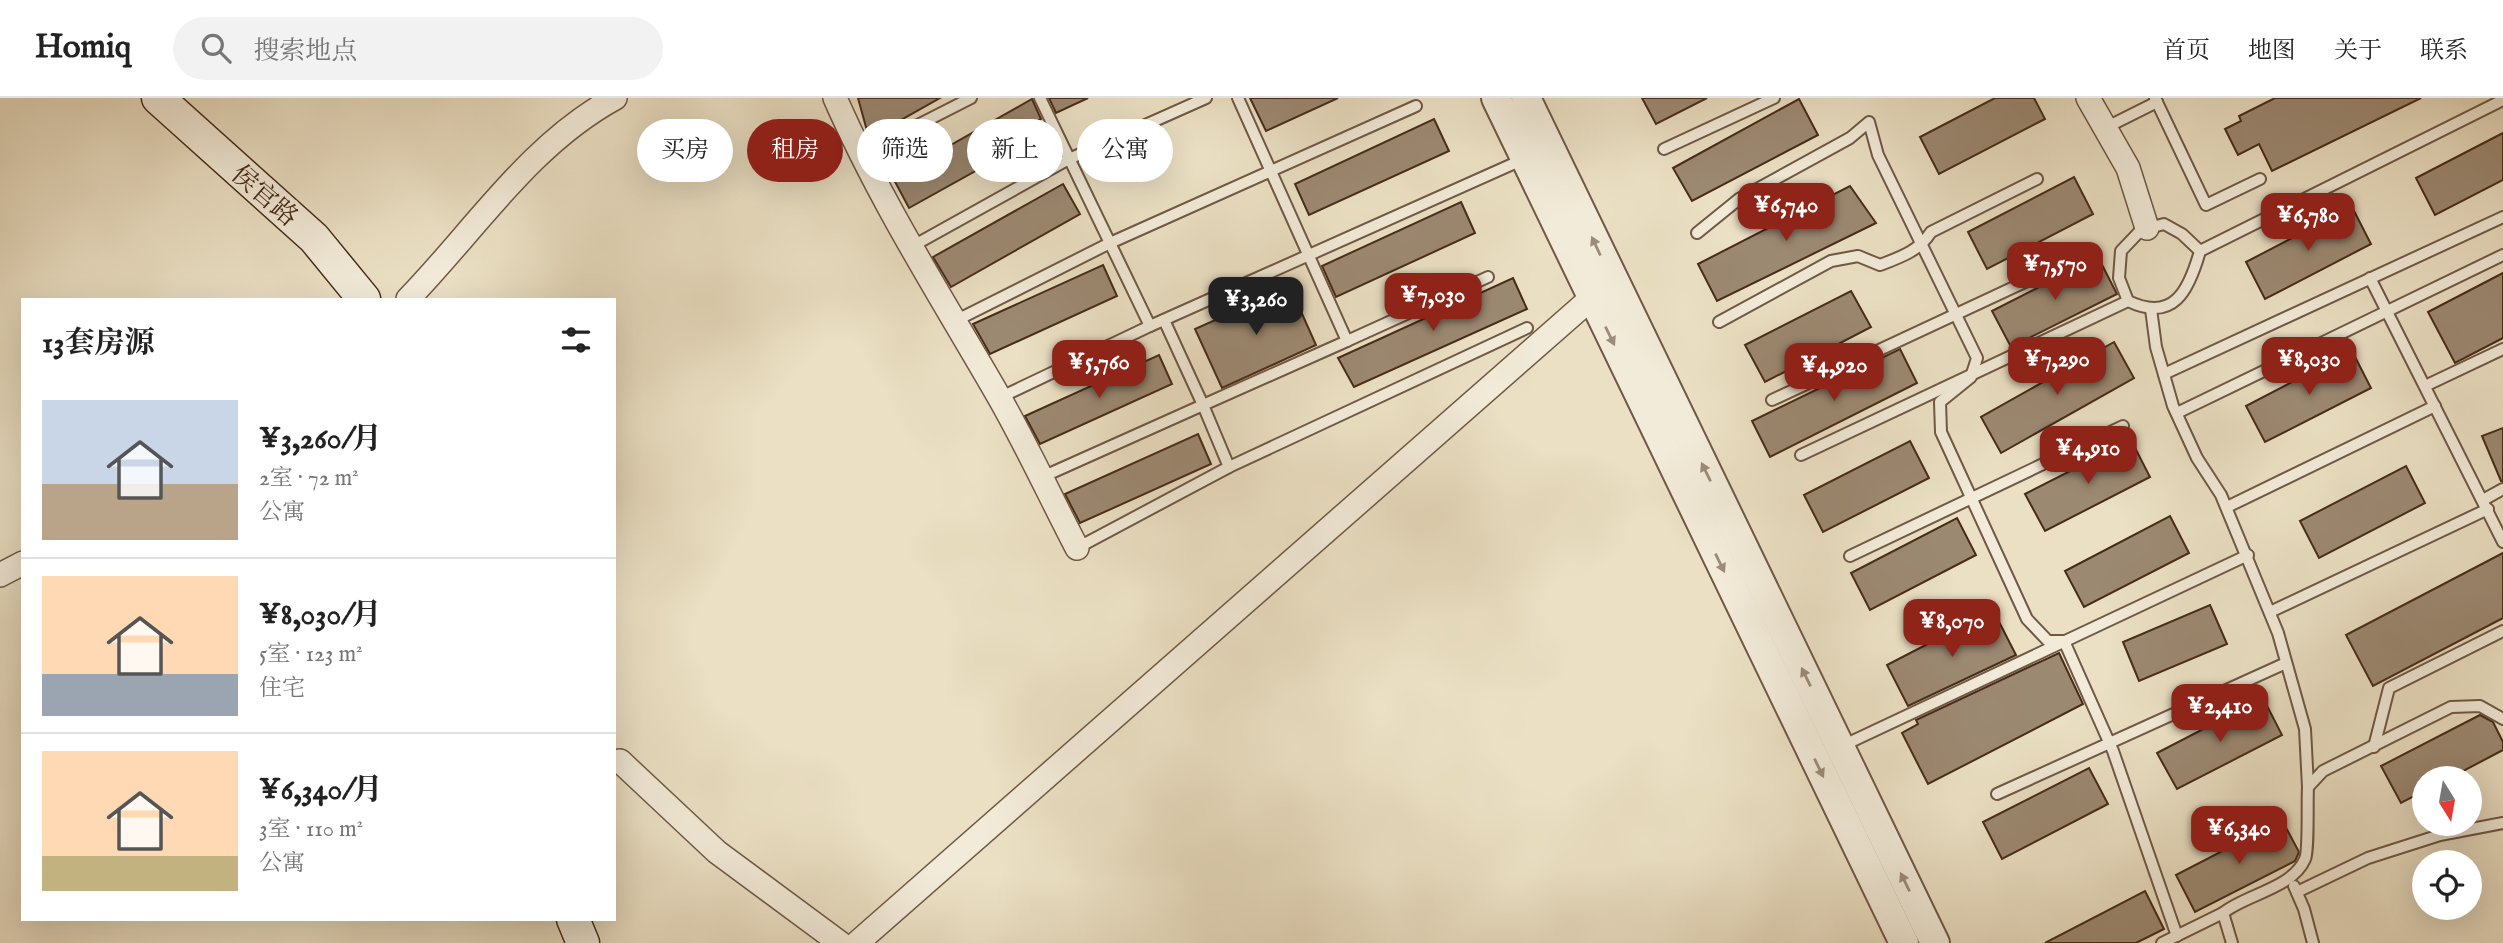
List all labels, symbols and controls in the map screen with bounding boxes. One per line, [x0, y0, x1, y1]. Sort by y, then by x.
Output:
search box [173, 17, 663, 80]
text: Homiq [35, 27, 131, 69]
icon: search [197, 29, 235, 67]
text: 搜索地点 [253, 35, 357, 68]
text: 首页 [2162, 36, 2210, 67]
text: 地图 [2248, 36, 2296, 67]
text: 关于 [2334, 36, 2382, 67]
text: 联系 [2420, 36, 2468, 67]
chip: 买房 [637, 119, 733, 182]
chip: 租房 [747, 119, 843, 182]
chip: 筛选 [857, 119, 953, 182]
chip: 新上 [967, 119, 1063, 182]
chip: 公寓 [1077, 119, 1173, 182]
street label: 侯官路 [224, 158, 304, 234]
pin: ¥6,740 [1729, 184, 1843, 243]
text: ¥6,740 [1754, 191, 1818, 220]
pin: ¥6,780 [2251, 194, 2365, 253]
text: ¥6,780 [2277, 201, 2339, 230]
one-way arrow [1590, 236, 1602, 256]
pin: ¥7,570 [1998, 242, 2112, 302]
text: ¥7,570 [2023, 250, 2087, 279]
pin: ¥7,030 [1376, 274, 1490, 333]
pin: ¥3,260 [1199, 278, 1313, 337]
text: ¥7,030 [1401, 281, 1465, 310]
text: ¥3,260 [1224, 285, 1288, 314]
icon: filters [557, 321, 595, 359]
text: 13套房源 [42, 325, 154, 363]
one-way arrow [1604, 326, 1615, 346]
pin: ¥7,290 [2000, 338, 2114, 397]
pin: ¥8,030 [2252, 338, 2366, 397]
pin: ¥5,760 [1042, 341, 1156, 400]
pin: ¥4,920 [1777, 344, 1891, 403]
text: ¥7,290 [2024, 345, 2090, 374]
text: ¥8,030 [2277, 345, 2341, 374]
text: ¥5,760 [1068, 348, 1130, 377]
text: ¥4,920 [1801, 351, 1867, 380]
text: ¥3,260/月 [259, 421, 382, 459]
pin: ¥4,910 [2031, 426, 2145, 486]
icon: home [98, 428, 182, 512]
text: ¥4,910 [2056, 434, 2120, 463]
one-way arrow [1701, 462, 1712, 482]
text: 2室 · 72 m² [259, 464, 359, 493]
text: 公寓 [259, 498, 305, 527]
one-way arrow [1714, 553, 1725, 573]
text: ¥8,030/月 [259, 597, 382, 635]
pin: ¥8,070 [1895, 600, 2009, 659]
icon: home [98, 604, 182, 688]
text: ¥8,070 [1919, 607, 1985, 636]
text: 5室 · 123 m² [259, 640, 363, 669]
one-way arrow [1800, 667, 1812, 687]
text: 住宅 [259, 674, 305, 703]
pin: ¥2,410 [2163, 684, 2277, 744]
text: ¥2,410 [2187, 692, 2253, 721]
one-way arrow [1813, 758, 1824, 778]
north arrow [2412, 766, 2482, 836]
map controls [2412, 766, 2482, 920]
text: ¥6,340/月 [259, 772, 382, 810]
icon: home [98, 779, 182, 863]
pin: ¥6,340 [2182, 806, 2296, 866]
text: ¥6,340 [2207, 814, 2271, 843]
text: 3室 · 110 m² [259, 815, 363, 844]
text: 公寓 [259, 849, 305, 878]
button: locate [2412, 850, 2482, 920]
one-way arrow [1900, 871, 1911, 892]

